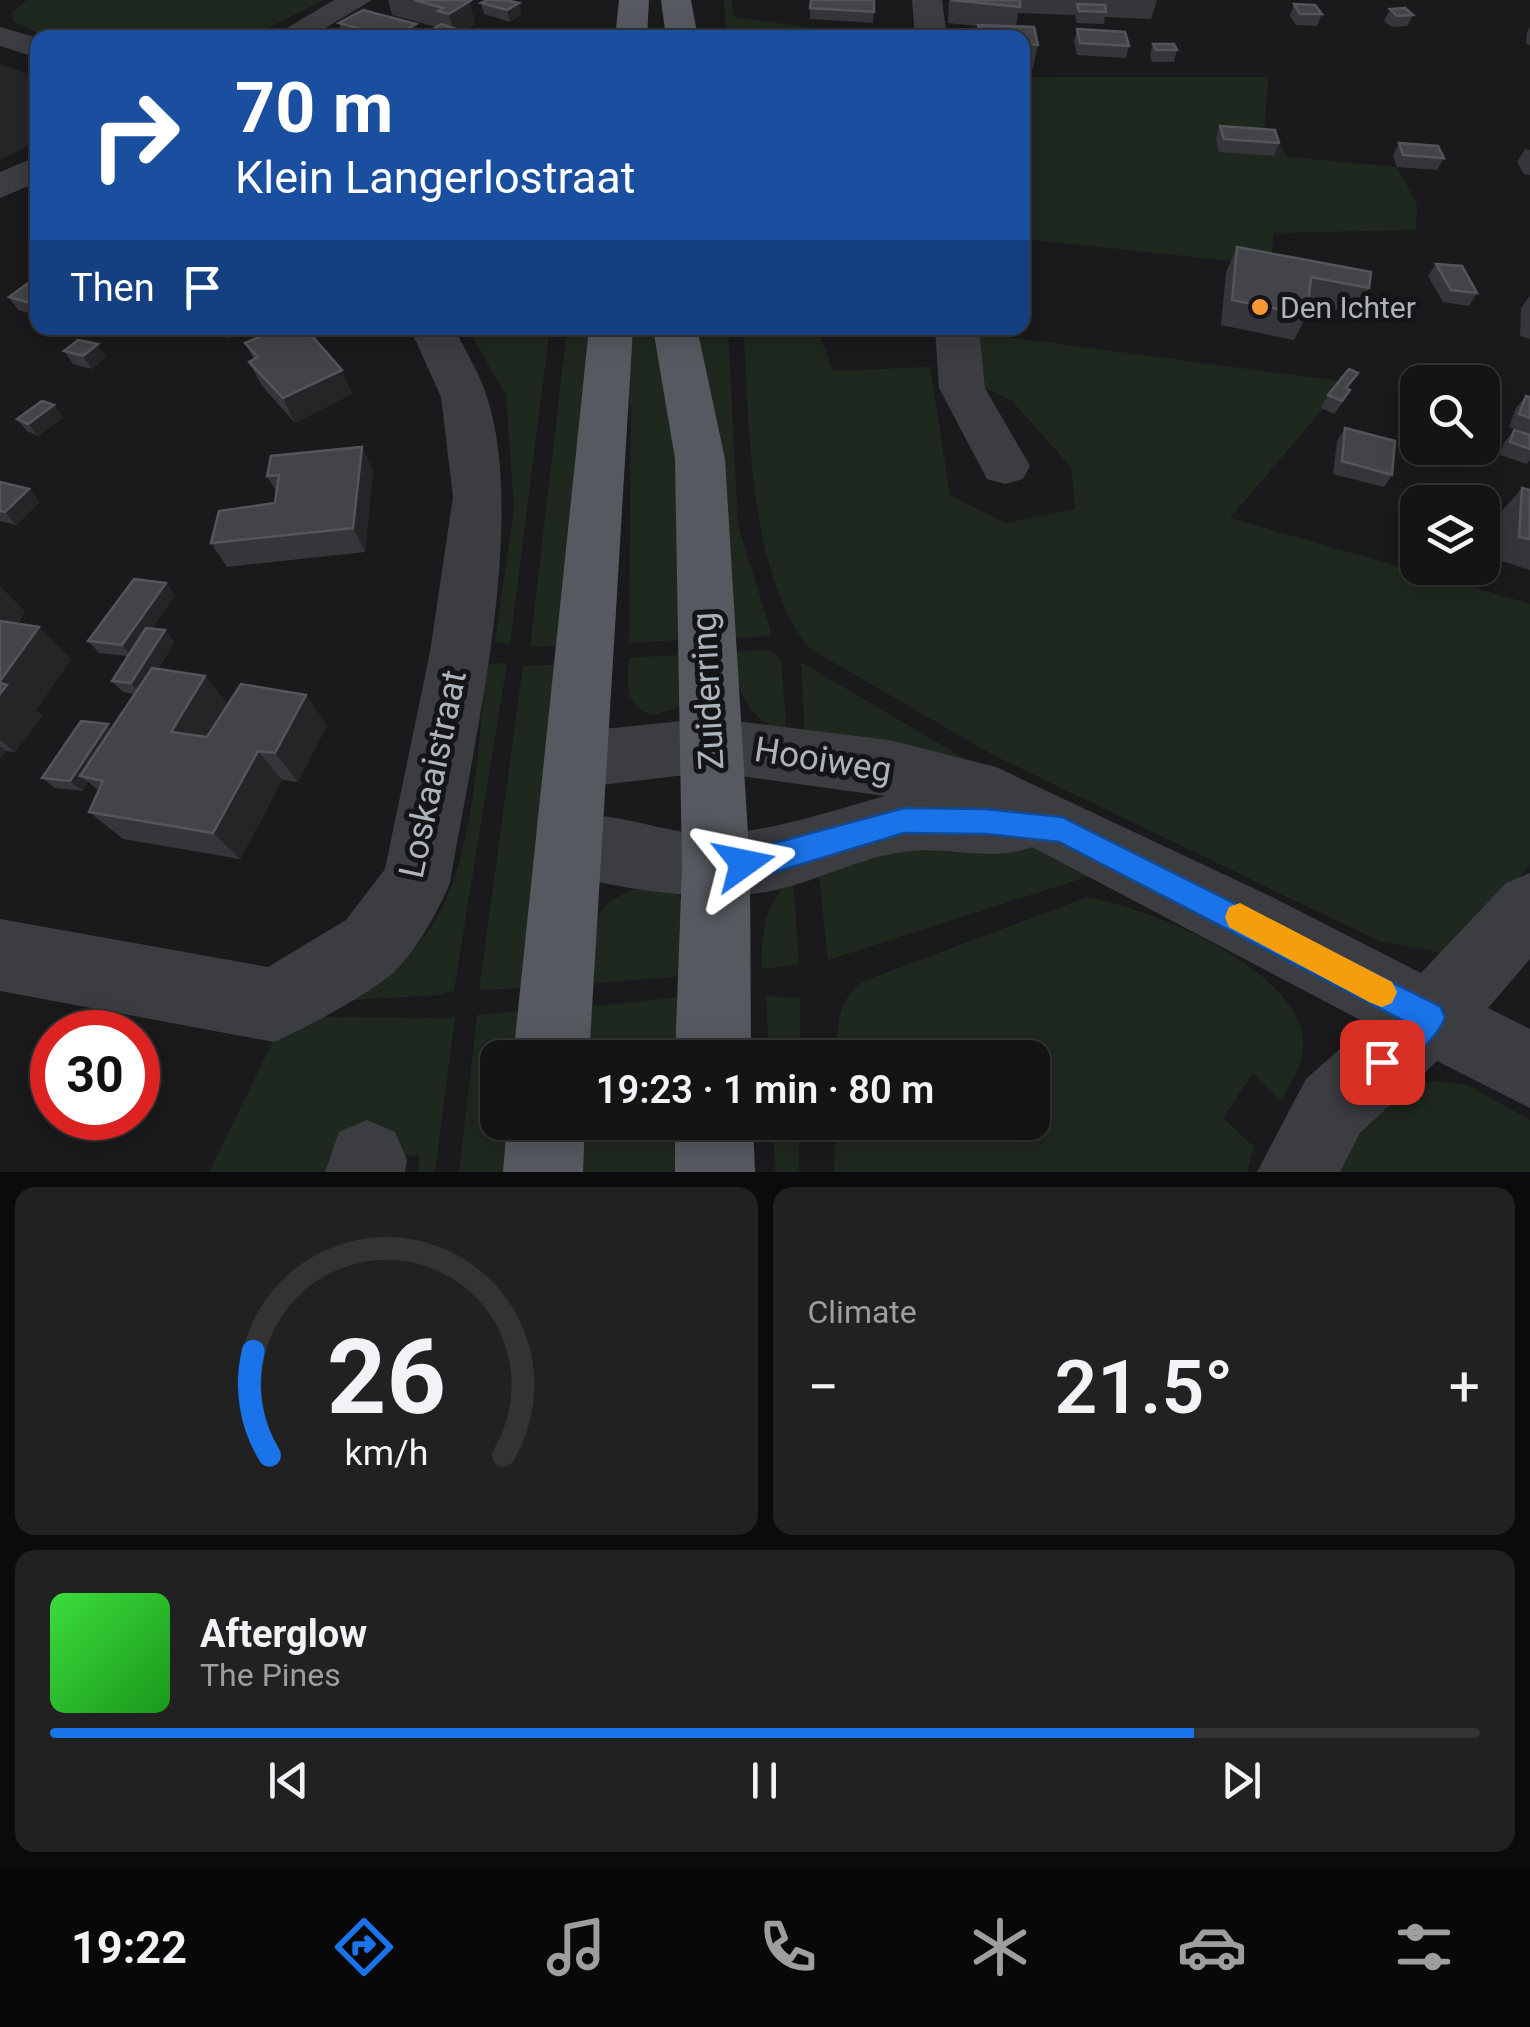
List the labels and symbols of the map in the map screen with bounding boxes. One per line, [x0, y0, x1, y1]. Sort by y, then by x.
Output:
place label: Den Ichter [1280, 290, 1416, 325]
marker: Den Ichter [1249, 296, 1271, 318]
street label: Zuiderring [683, 611, 733, 771]
street label: Loskaaistraat [391, 666, 475, 882]
street label: Hooiweg [752, 729, 894, 791]
position arrow [692, 811, 796, 915]
speed limit sign: 30 [30, 1010, 160, 1140]
pin [1340, 1020, 1425, 1105]

